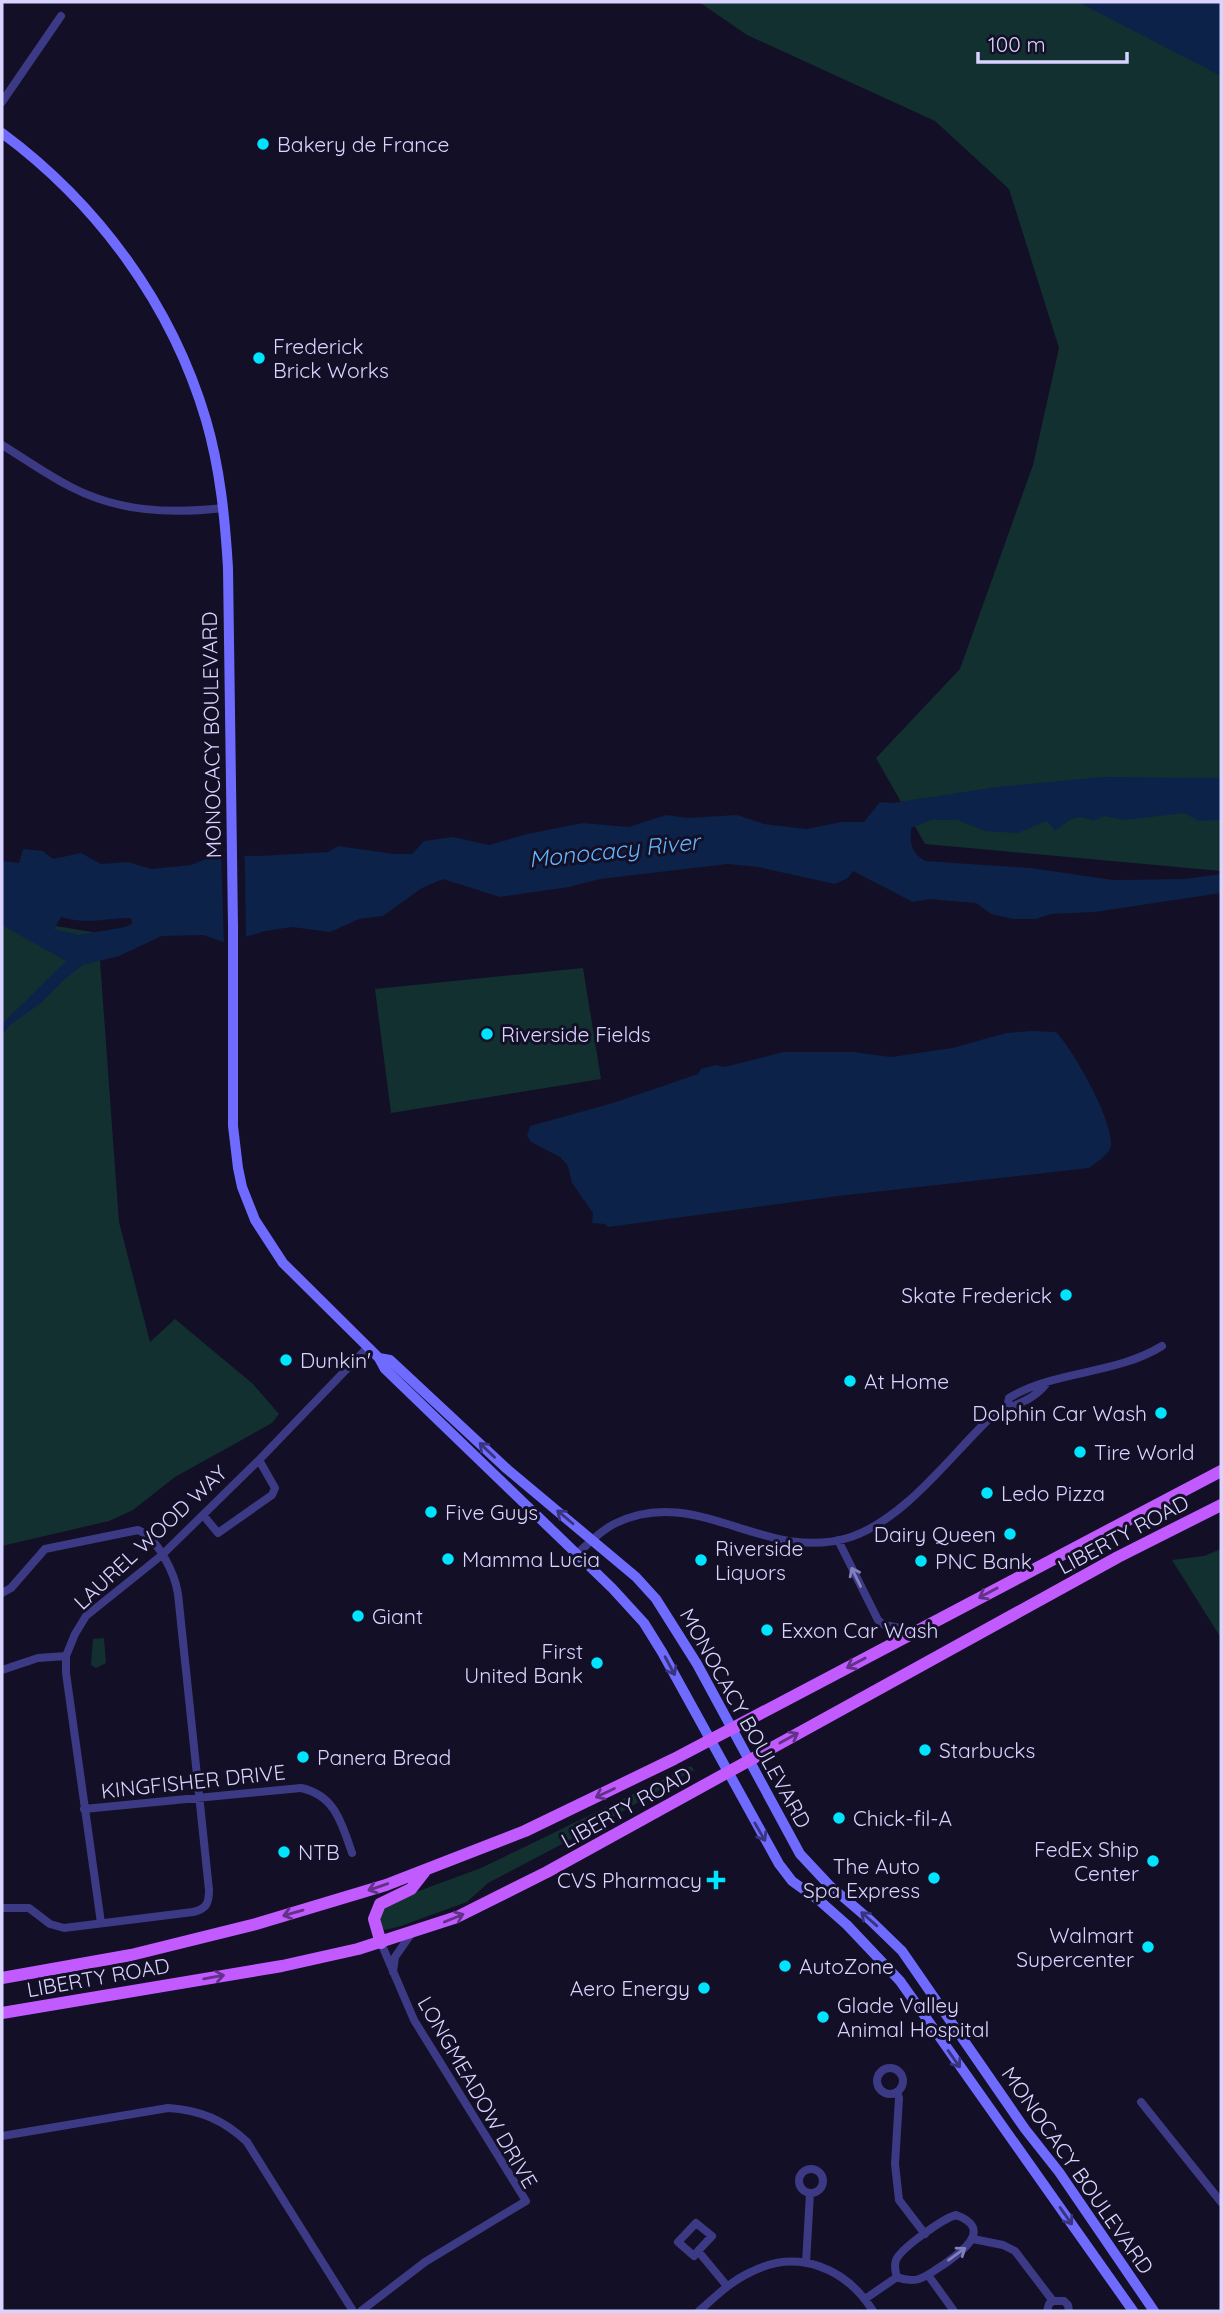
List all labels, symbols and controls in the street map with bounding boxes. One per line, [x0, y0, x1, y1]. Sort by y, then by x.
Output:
scale bar [978, 21, 1127, 65]
text: 100 m [988, 31, 1046, 57]
place label: Bakery de France [277, 131, 449, 157]
marker: Bakery de France [255, 136, 271, 152]
place label: Frederick Brick Works [273, 333, 389, 383]
marker: Frederick Brick Works [251, 350, 267, 366]
street label: MONOCACY BOULEVARD [196, 611, 226, 859]
water label: Monocacy River [527, 826, 704, 873]
place label: Riverside Fields [501, 1021, 651, 1047]
marker: Riverside Fields [479, 1026, 495, 1042]
place label: Skate Frederick [901, 1282, 1052, 1308]
marker: Skate Frederick [1058, 1287, 1074, 1303]
place label: Dunkin' [300, 1347, 371, 1373]
marker: Dunkin' [278, 1352, 294, 1368]
place label: At Home [864, 1368, 949, 1394]
marker: At Home [842, 1373, 858, 1389]
place label: Dolphin Car Wash [972, 1400, 1147, 1426]
marker: Dolphin Car Wash [1153, 1405, 1169, 1421]
place label: Tire World [1094, 1439, 1195, 1465]
one-way arrow [478, 1441, 495, 1458]
marker: Tire World [1072, 1444, 1088, 1460]
street label: LAUREL WOOD WAY [68, 1459, 232, 1615]
place label: Ledo Pizza [1001, 1480, 1105, 1506]
marker: Ledo Pizza [979, 1485, 995, 1501]
street label: LIBERTY ROAD [1053, 1489, 1193, 1579]
place label: Five Guys [445, 1499, 538, 1525]
marker: Five Guys [423, 1504, 439, 1520]
one-way arrow [557, 1509, 575, 1525]
place label: Dairy Queen [874, 1521, 996, 1547]
marker: Dairy Queen [1002, 1526, 1018, 1542]
place label: Riverside Liquors [715, 1535, 803, 1585]
place label: Mamma Lucia [462, 1546, 600, 1572]
place label: PNC Bank [935, 1548, 1032, 1574]
marker: Mamma Lucia [440, 1551, 456, 1567]
marker: Riverside Liquors [693, 1552, 709, 1568]
marker: PNC Bank [913, 1553, 929, 1569]
one-way arrow [849, 1567, 862, 1588]
one-way arrow [978, 1587, 999, 1601]
place label: Giant [372, 1603, 423, 1629]
street label: MONOCACY BOULEVARD [675, 1604, 817, 1832]
marker: Giant [350, 1608, 366, 1624]
place label: Exxon Car Wash [781, 1617, 938, 1643]
marker: Exxon Car Wash [759, 1622, 775, 1638]
place label: First United Bank [464, 1638, 583, 1688]
marker: First United Bank [589, 1655, 605, 1671]
one-way arrow [664, 1655, 677, 1676]
one-way arrow [847, 1656, 867, 1670]
one-way arrow [778, 1731, 799, 1744]
place label: Starbucks [939, 1737, 1035, 1763]
marker: Starbucks [917, 1742, 933, 1758]
place label: Panera Bread [317, 1744, 451, 1770]
marker: Panera Bread [295, 1749, 311, 1765]
street label: KINGFISHER DRIVE [99, 1758, 287, 1804]
street label: LIBERTY ROAD [556, 1761, 696, 1853]
one-way arrow [596, 1787, 616, 1801]
place label: Chick-fil-A [853, 1805, 952, 1831]
marker: Chick-fil-A [831, 1810, 847, 1826]
one-way arrow [754, 1821, 767, 1842]
place label: FedEx Ship Center [1034, 1836, 1139, 1886]
place label: NTB [298, 1839, 340, 1865]
marker: NTB [276, 1844, 292, 1860]
place label: The Auto Spa Express [803, 1853, 920, 1903]
marker: FedEx Ship Center [1145, 1853, 1161, 1869]
place label: CVS Pharmacy [557, 1867, 702, 1893]
marker: The Auto Spa Express [926, 1870, 942, 1886]
marker: CVS Pharmacy [708, 1872, 724, 1888]
one-way arrow [368, 1882, 390, 1894]
one-way arrow [282, 1908, 304, 1921]
one-way arrow [442, 1911, 464, 1924]
one-way arrow [860, 1911, 878, 1927]
place label: Walmart Supercenter [1016, 1922, 1134, 1972]
marker: Walmart Supercenter [1140, 1939, 1156, 1955]
street label: LIBERTY ROAD [25, 1952, 171, 2002]
place label: AutoZone [799, 1953, 894, 1979]
marker: AutoZone [777, 1958, 793, 1974]
one-way arrow [202, 1970, 225, 1983]
place label: Aero Energy [570, 1975, 690, 2001]
marker: Aero Energy [696, 1980, 712, 1996]
street label: LONGMEADOW DRIVE [412, 1991, 544, 2193]
place label: Glade Valley Animal Hospital [837, 1992, 989, 2042]
marker: Glade Valley Animal Hospital [815, 2009, 831, 2025]
one-way arrow [947, 2049, 961, 2068]
street label: MONOCACY BOULEVARD [997, 2061, 1159, 2279]
one-way arrow [1059, 2206, 1073, 2225]
one-way arrow [948, 2247, 967, 2262]

